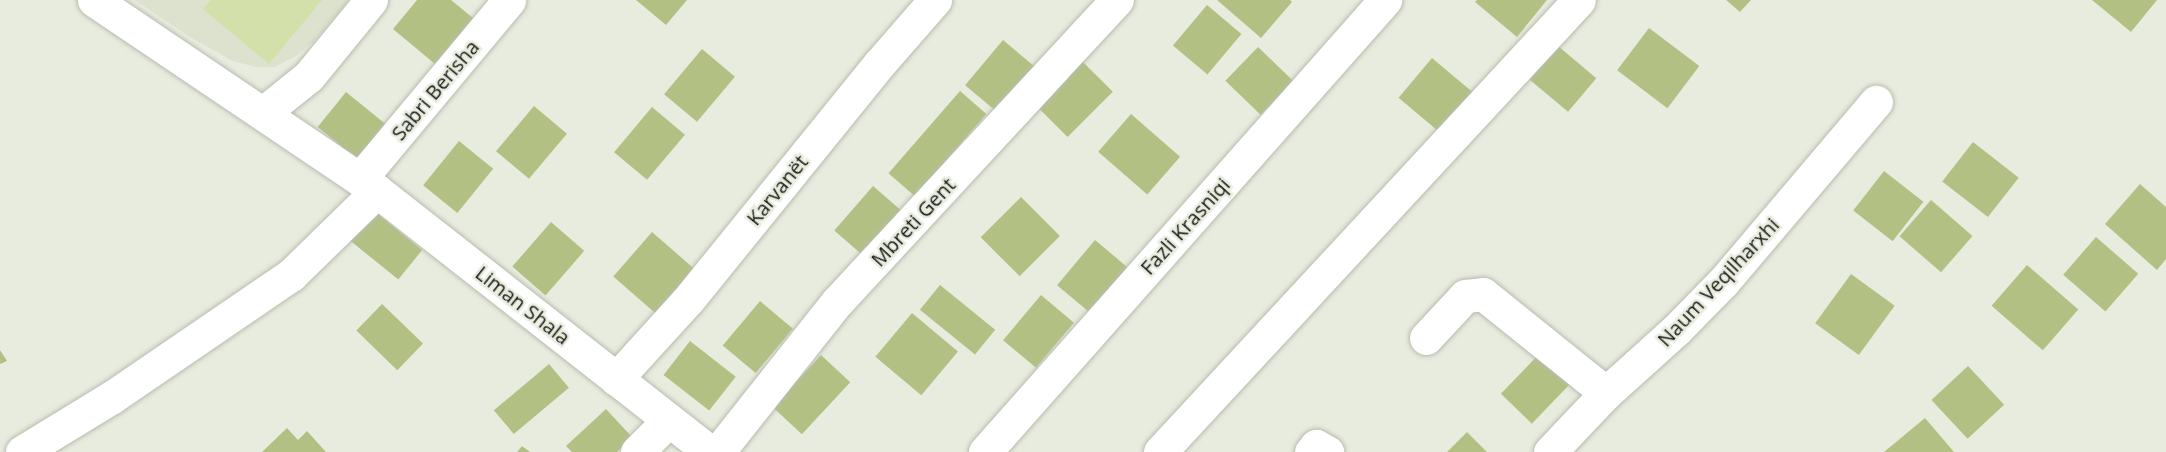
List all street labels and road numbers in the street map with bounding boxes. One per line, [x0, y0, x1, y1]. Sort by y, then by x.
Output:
street label: Sabri Berisha [386, 35, 484, 145]
street label: Karvanët [741, 150, 813, 230]
street label: Mbreti Gent [866, 173, 960, 271]
street label: Fazli Krasniqi [1135, 173, 1235, 279]
street label: Naum Veqilharxhi [1652, 213, 1784, 351]
street label: Liman Shala [471, 261, 575, 349]

